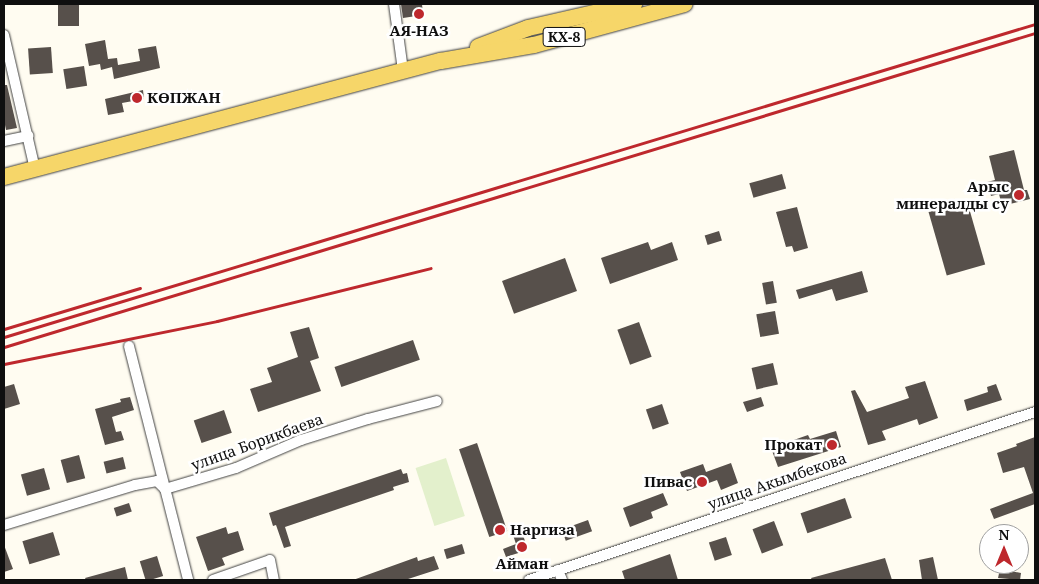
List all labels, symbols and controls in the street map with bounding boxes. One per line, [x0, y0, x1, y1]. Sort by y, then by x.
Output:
marker: АЯ-НАЗ [413, 8, 425, 20]
place label: АЯ-НАЗ [389, 22, 449, 40]
road number: КХ-8 [542, 26, 586, 48]
place label: КӨПЖАН [147, 89, 221, 107]
marker: КӨПЖАН [131, 92, 143, 104]
place label: Арыс минералды су [896, 177, 1009, 212]
marker: Арыс минералды су [1013, 189, 1025, 201]
street label: улица Борикбаева [189, 410, 325, 474]
place label: Прокат [765, 436, 822, 454]
marker: Прокат [826, 439, 838, 451]
street label: улица Акымбекова [705, 449, 849, 513]
place label: Пивас [644, 473, 692, 491]
marker: Пивас [696, 476, 708, 488]
place label: Наргиза [510, 521, 575, 539]
marker: Наргиза [494, 524, 506, 536]
north arrow [979, 524, 1029, 574]
text: N [998, 525, 1010, 544]
marker: Айман [516, 541, 528, 553]
place label: Айман [495, 555, 549, 573]

